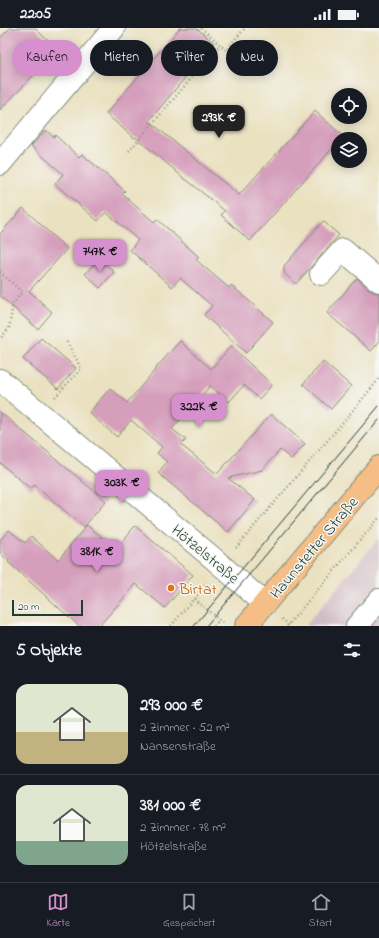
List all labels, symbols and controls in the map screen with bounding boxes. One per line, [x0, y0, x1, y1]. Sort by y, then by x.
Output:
text: 22:05 [20, 3, 51, 25]
chip: Kaufen [12, 40, 82, 76]
chip: Mieten [90, 40, 153, 76]
chip: Filter [161, 40, 218, 76]
chip: Neu [226, 40, 278, 76]
map controls [331, 88, 367, 168]
button: locate [331, 88, 367, 124]
pin: 293K € [186, 105, 252, 139]
text: 293K € [202, 108, 236, 127]
button: layers [331, 132, 367, 168]
pin: 747K € [67, 239, 133, 273]
text: 747K € [83, 242, 117, 261]
pin: 322K € [166, 394, 232, 428]
text: 322K € [181, 397, 217, 416]
pin: 303K € [89, 470, 155, 504]
text: 303K € [105, 473, 139, 492]
street label: Haunstetter Straße [264, 491, 365, 605]
street label: Hötzelstraße [166, 519, 245, 591]
pin: 381K € [64, 539, 130, 573]
text: 381K € [81, 542, 114, 561]
place label: Birtat [178, 578, 218, 602]
marker: Birtat [166, 583, 176, 593]
scale bar [12, 598, 83, 617]
text: 20 m [18, 599, 40, 615]
text: 5 Objekte [16, 638, 82, 663]
icon: filters [341, 639, 363, 661]
text: 293 000 € [140, 693, 203, 718]
icon: home [48, 700, 96, 748]
text: 2 Zimmer · 52 m² [140, 718, 230, 737]
text: Nansenstraße [140, 737, 216, 756]
text: 381 000 € [140, 793, 201, 818]
icon: home [48, 801, 96, 849]
text: 2 Zimmer · 78 m² [140, 818, 226, 837]
text: Hötzelstraße [140, 837, 207, 856]
tab: Karte [47, 891, 70, 931]
tab: Gespeichert [163, 891, 215, 931]
tab: Start [309, 891, 332, 931]

